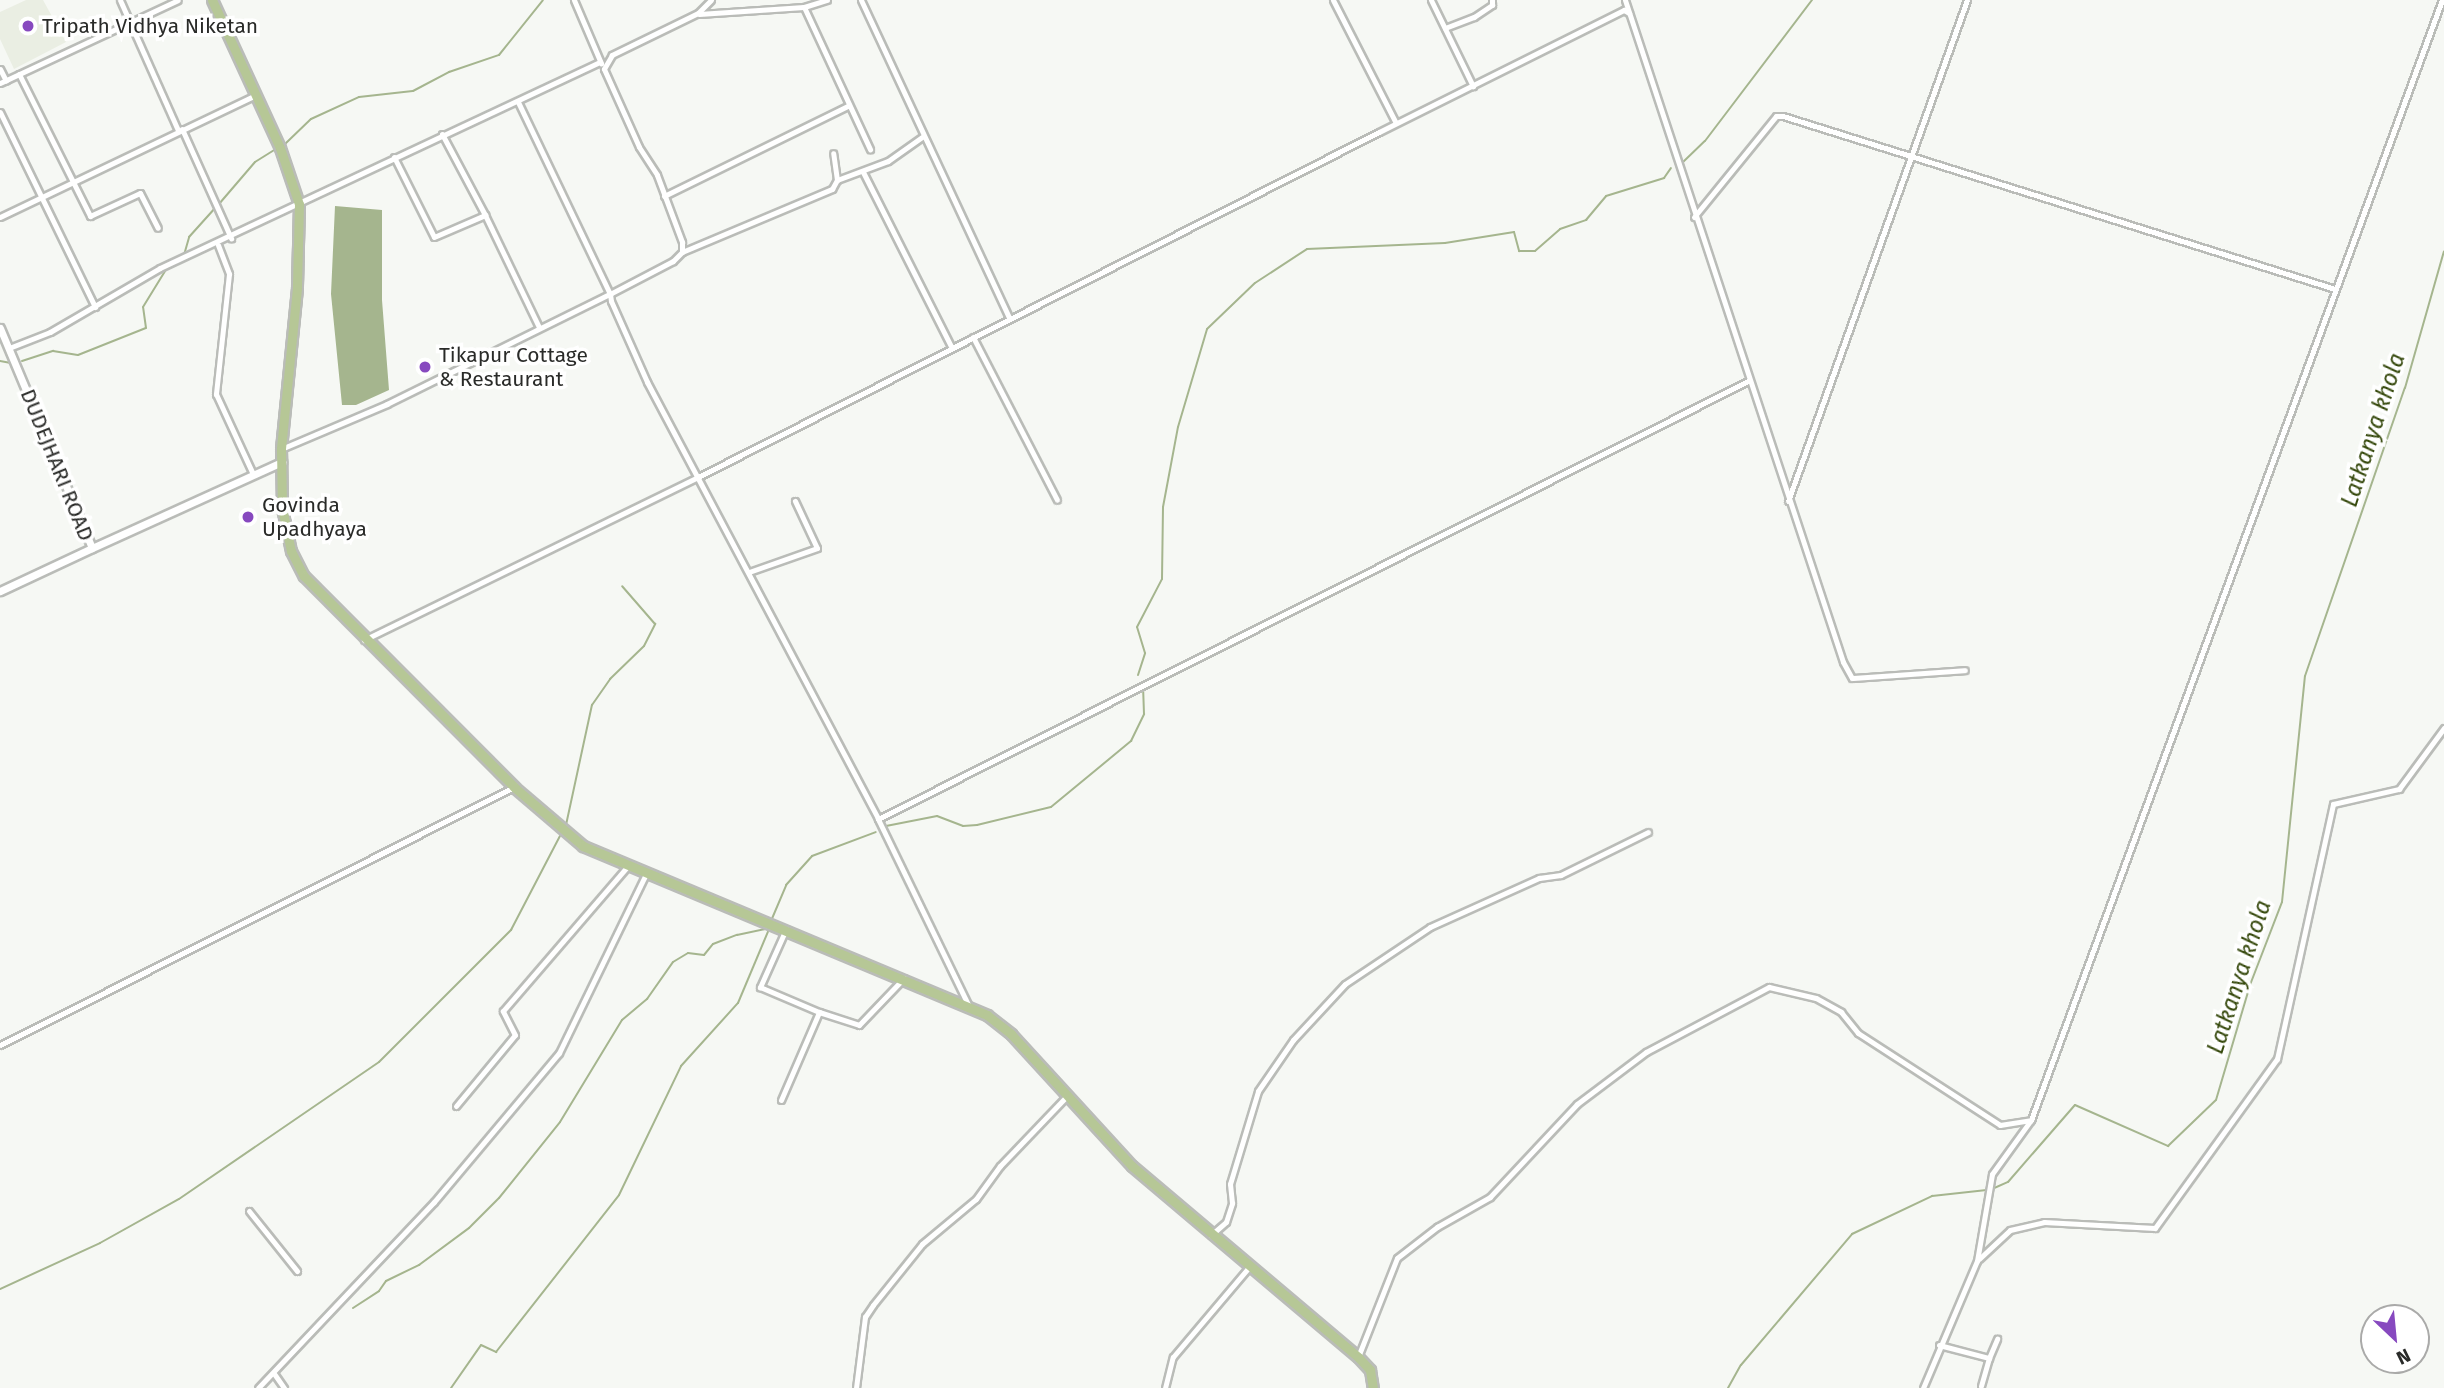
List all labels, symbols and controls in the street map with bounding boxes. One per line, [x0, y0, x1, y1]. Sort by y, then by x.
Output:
place label: Tripath Vidhya Niketan [42, 13, 258, 39]
marker: Tripath Vidhya Niketan [20, 18, 36, 34]
place label: Tikapur Cottage & Restaurant [439, 342, 588, 392]
water label: Latkanya khola [2335, 350, 2411, 510]
marker: Tikapur Cottage & Restaurant [417, 359, 433, 375]
street label: DUDEJHARI ROAD [15, 385, 99, 545]
place label: Govinda Upadhyaya [262, 492, 367, 542]
marker: Govinda Upadhyaya [240, 509, 256, 525]
water label: Latkanya khola [2201, 897, 2277, 1057]
north arrow [2360, 1304, 2430, 1374]
text: N [2393, 1343, 2414, 1370]

